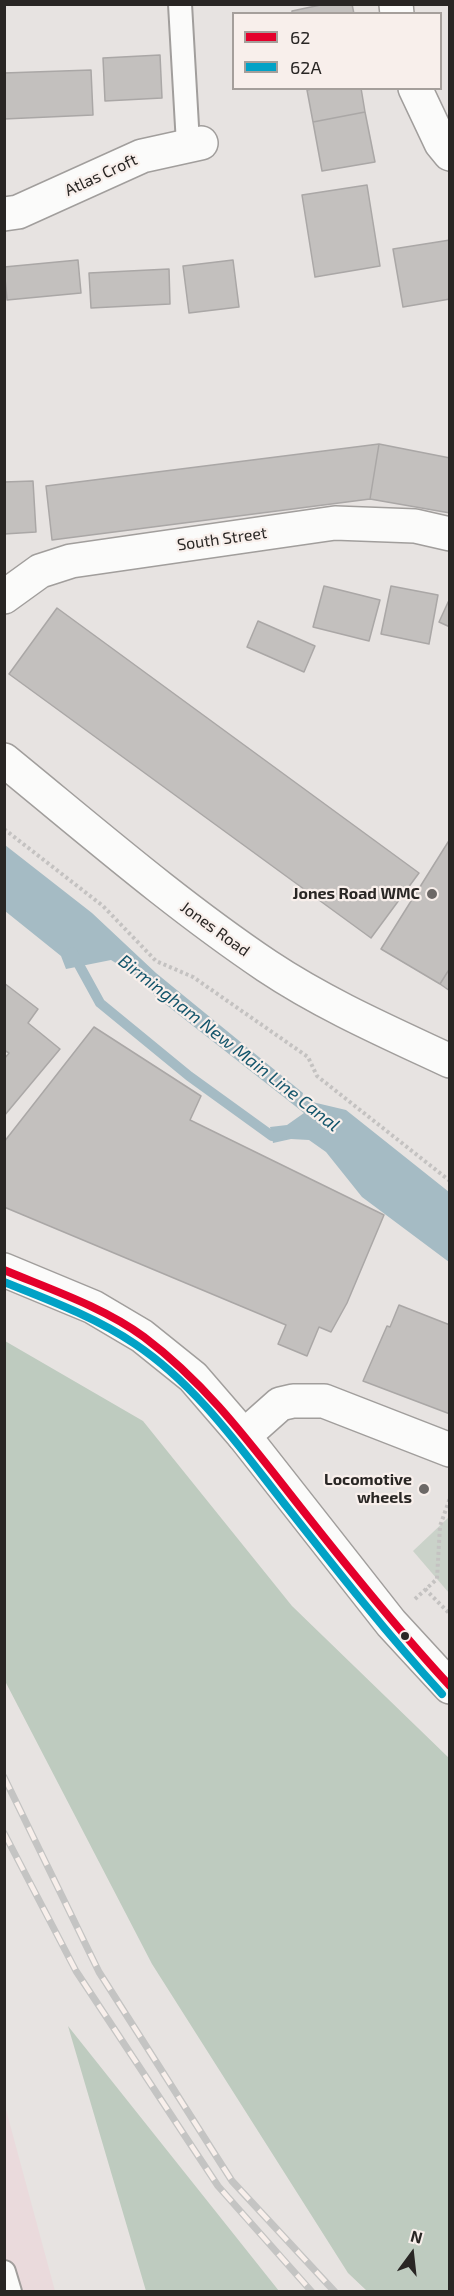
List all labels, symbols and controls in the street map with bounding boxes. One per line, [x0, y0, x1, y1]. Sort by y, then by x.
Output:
legend [232, 12, 442, 90]
text: 62 [290, 26, 310, 48]
text: 62A [290, 56, 322, 78]
street label: Atlas Croft [62, 150, 140, 200]
street label: South Street [176, 523, 268, 555]
place label: Jones Road WMC [293, 884, 420, 904]
marker: Jones Road WMC [425, 887, 439, 901]
street label: Jones Road [177, 897, 253, 961]
water label: Birmingham New Main Line Canal [114, 950, 344, 1136]
place label: Locomotive wheels [324, 1470, 412, 1508]
marker: Locomotive wheels [417, 1482, 431, 1496]
unlabelled marker [399, 1630, 411, 1642]
north arrow [382, 2224, 442, 2284]
text: N [409, 2225, 425, 2247]

